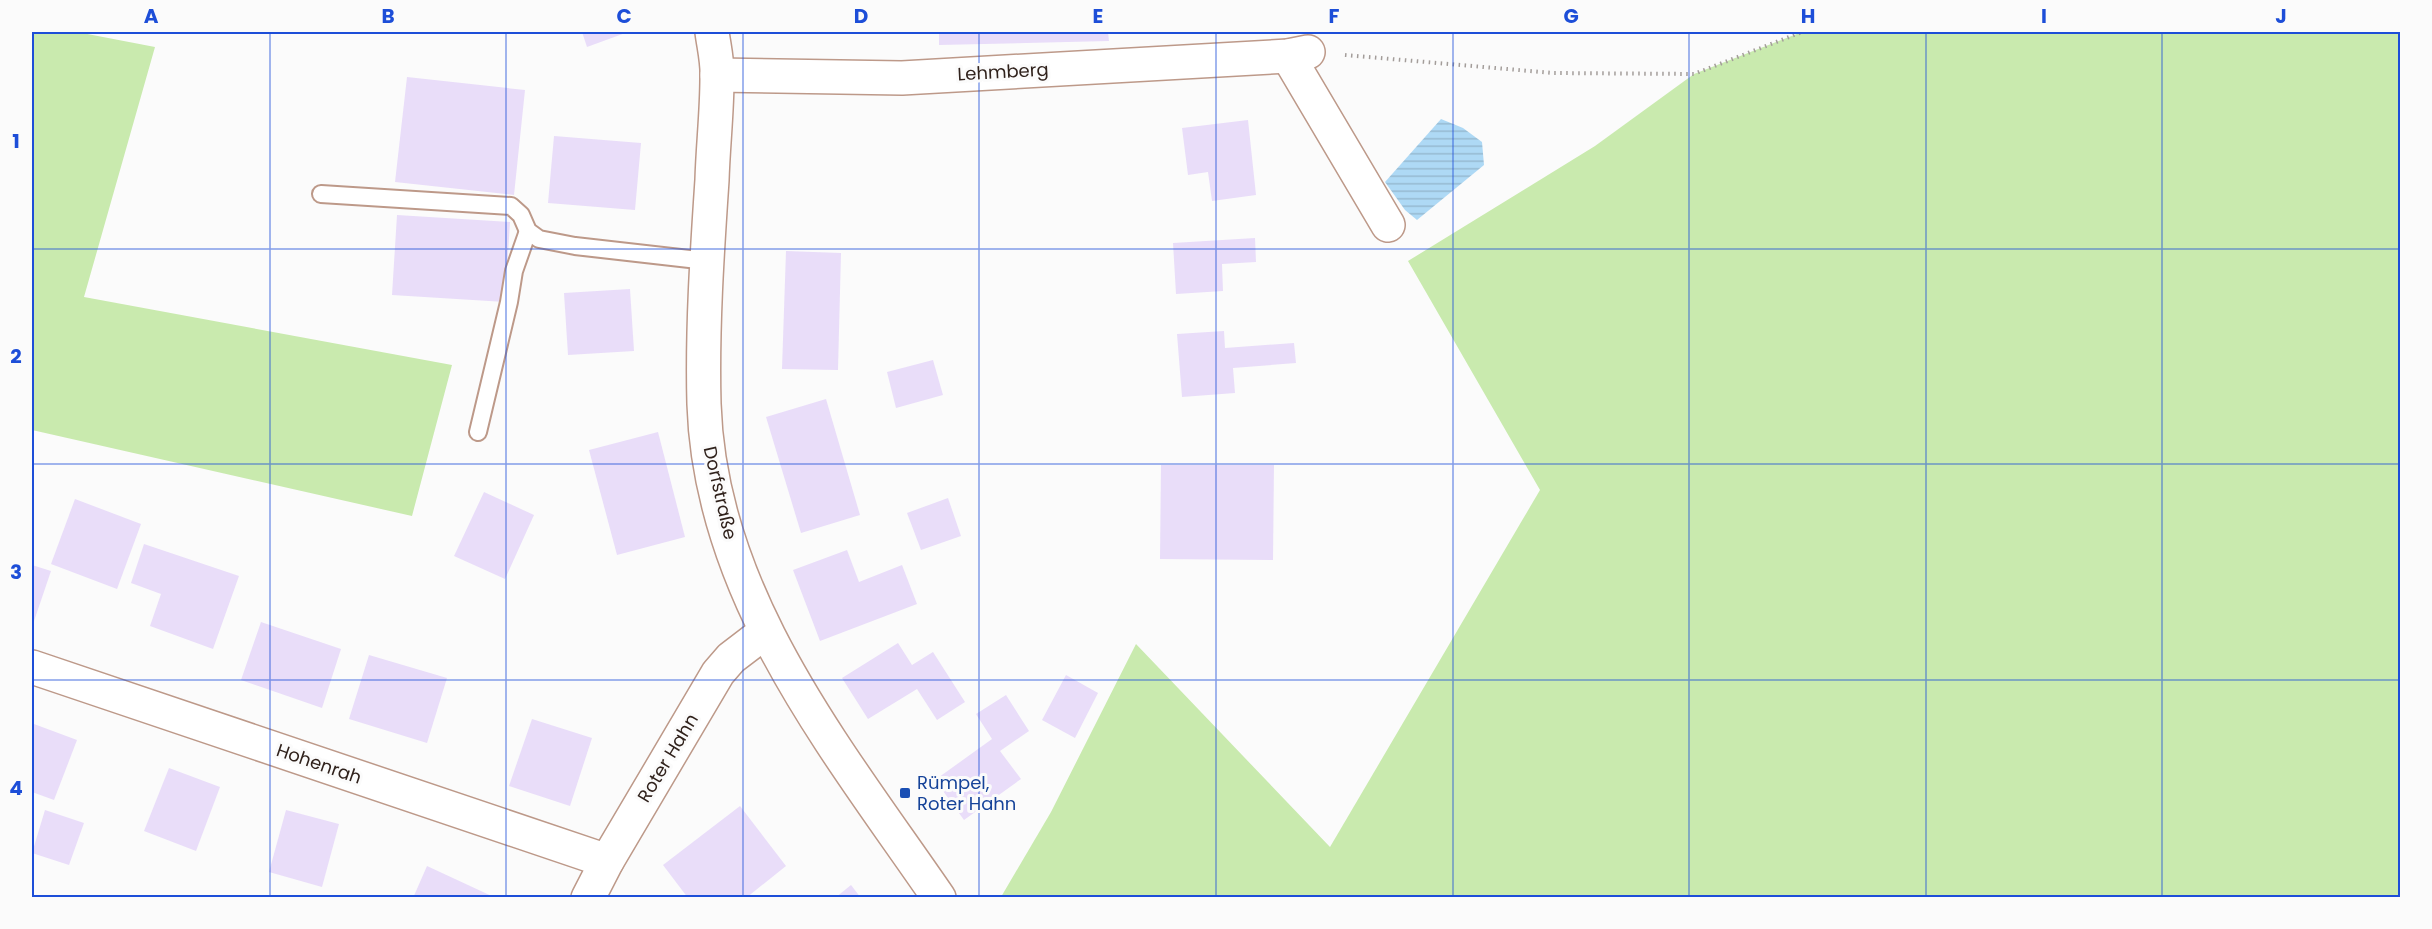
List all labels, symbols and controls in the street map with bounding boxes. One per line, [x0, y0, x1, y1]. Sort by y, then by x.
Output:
text: A [144, 2, 159, 30]
text: B [381, 2, 395, 30]
text: C [616, 2, 632, 30]
text: D [854, 2, 868, 30]
text: E [1093, 2, 1103, 30]
text: F [1329, 2, 1340, 30]
text: G [1563, 2, 1579, 30]
text: H [1801, 2, 1815, 30]
text: I [2041, 2, 2047, 30]
text: J [2275, 2, 2287, 30]
street label: Lehmberg [957, 57, 1049, 86]
text: 1 [12, 127, 20, 155]
text: 2 [10, 342, 22, 370]
street label: Dorfstraße [698, 444, 743, 542]
text: 3 [10, 558, 22, 586]
street label: Roter Hahn [631, 709, 704, 807]
street label: Hohenrah [273, 737, 365, 790]
place label: Rümpel, Roter Hahn [917, 770, 1016, 816]
text: 4 [9, 774, 23, 802]
marker: Rümpel, Roter Hahn [898, 786, 912, 800]

